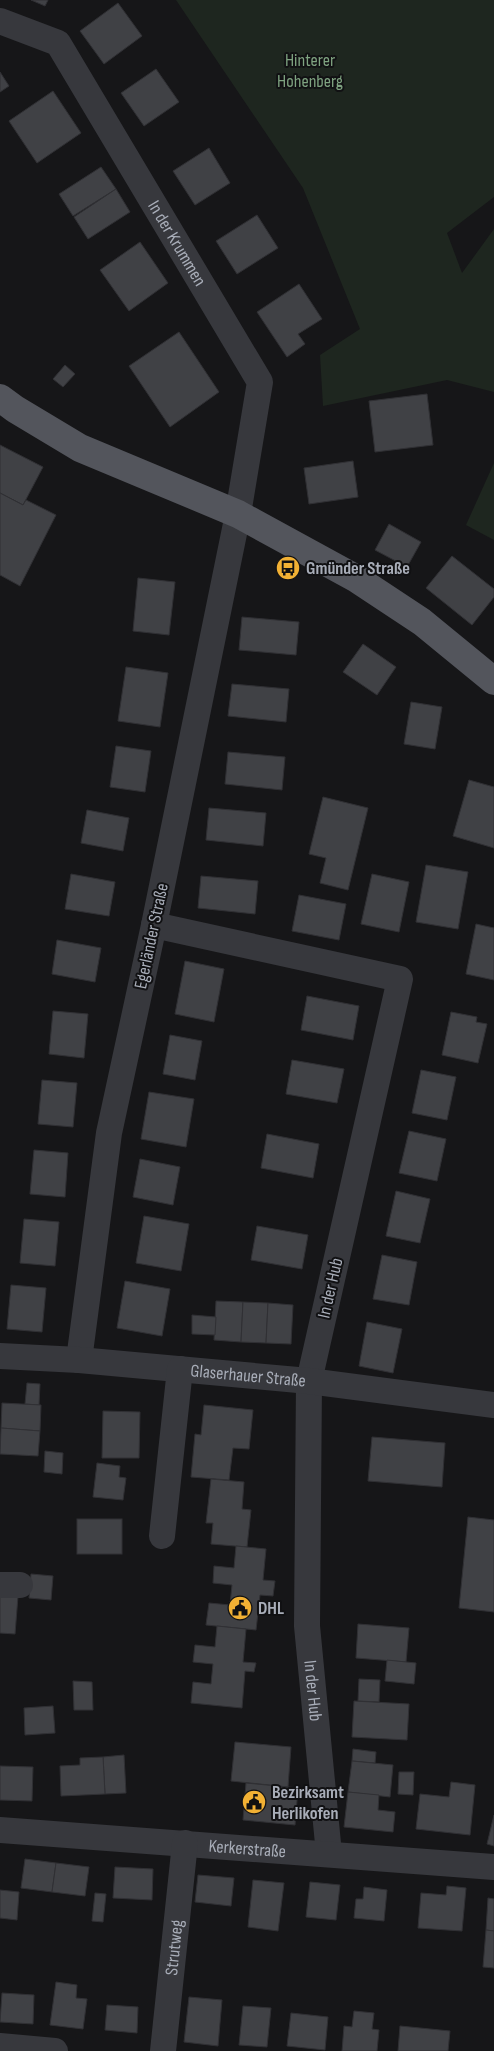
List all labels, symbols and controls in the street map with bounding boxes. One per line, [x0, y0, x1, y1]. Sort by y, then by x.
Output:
park label: Hinterer Hohenberg [277, 50, 343, 92]
street label: In der Krummen [143, 197, 210, 290]
bus stop icon: Gmünder Straße [275, 555, 301, 581]
place label: Gmünder Straße [306, 558, 410, 579]
street label: Egerländer Straße [130, 881, 173, 991]
street label: In der Hub [313, 1256, 348, 1320]
street label: Glaserhauer Straße [190, 1360, 307, 1392]
public building icon: DHL [227, 1595, 253, 1621]
place label: DHL [258, 1598, 284, 1619]
street label: In der Hub [299, 1659, 326, 1722]
place label: Bezirksamt Herlikofen [272, 1782, 344, 1824]
public building icon: Bezirksamt Herlikofen [241, 1789, 267, 1815]
street label: Kerkerstraße [208, 1836, 287, 1862]
street label: Strutweg [161, 1919, 188, 1977]

